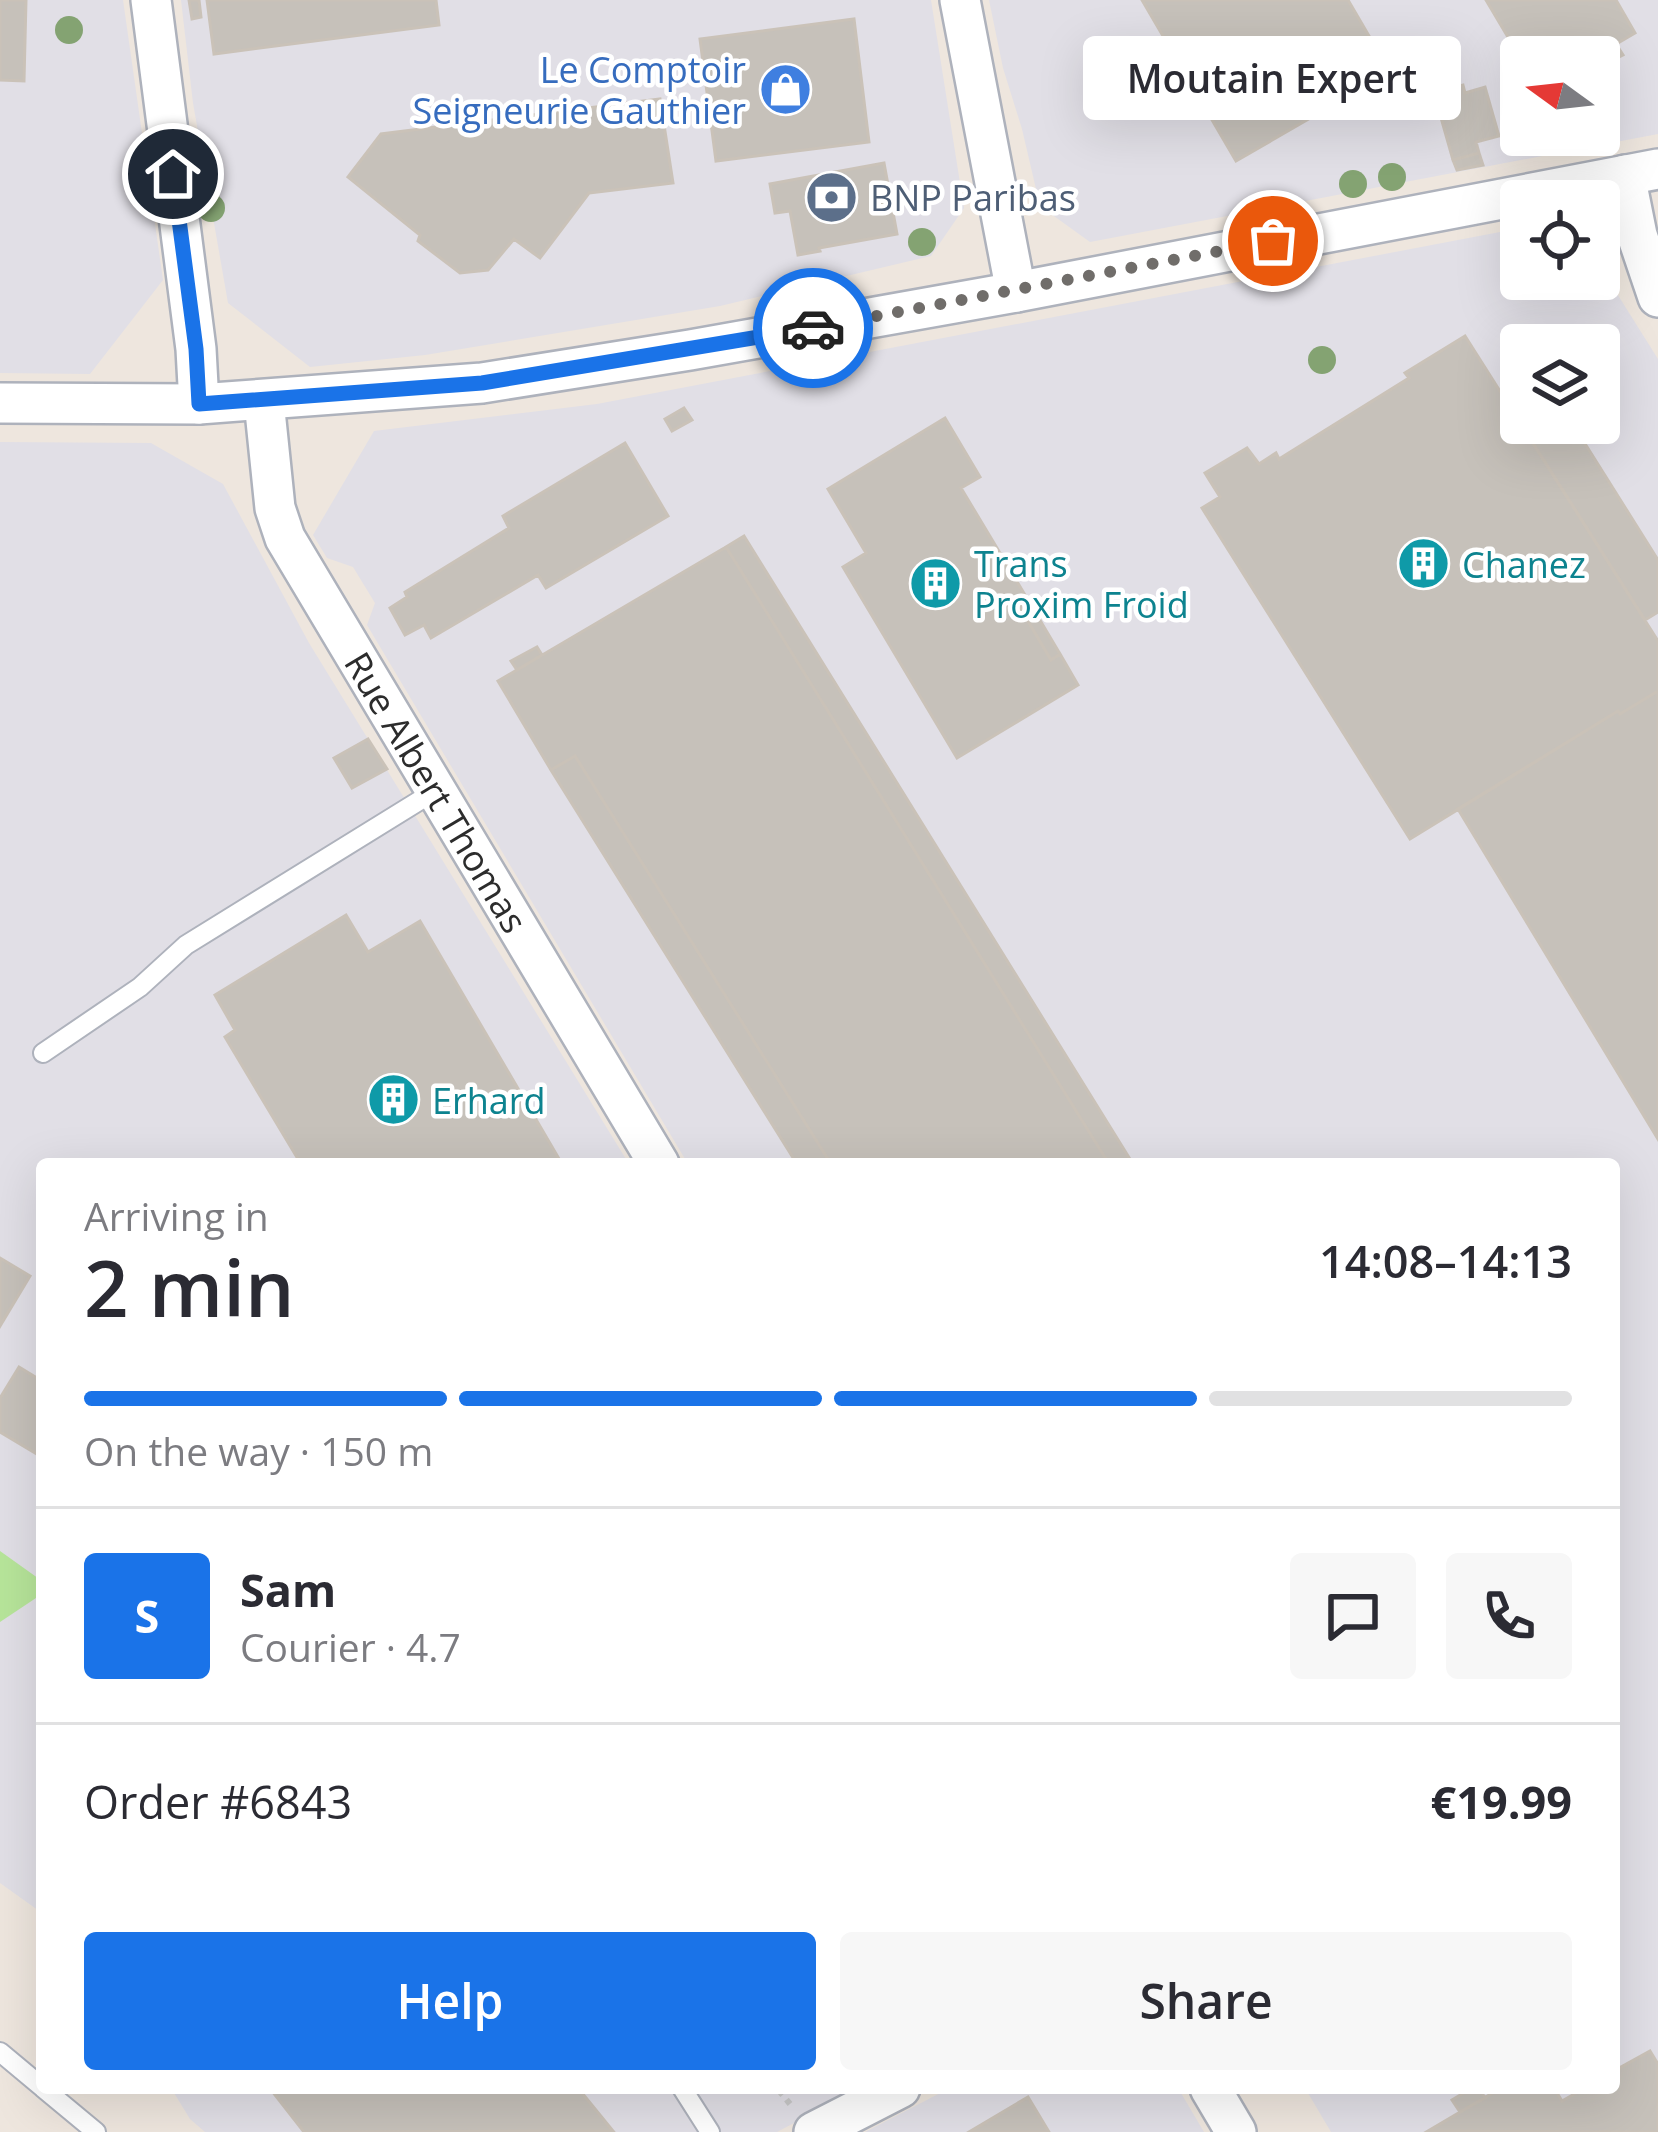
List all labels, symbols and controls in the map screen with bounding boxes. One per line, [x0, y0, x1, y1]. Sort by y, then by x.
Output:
north arrow [1500, 36, 1620, 156]
map controls [1500, 36, 1620, 444]
callout: Moutain Expert [1084, 37, 1462, 121]
place label: Le Comptoir Seigneurie Gauthier [412, 45, 746, 135]
text: Moutain Expert [1127, 51, 1417, 104]
shop icon: Le Comptoir Seigneurie Gauthier [757, 62, 813, 118]
pin [122, 123, 224, 225]
icon: home [140, 141, 206, 207]
bank icon: BNP Paribas [803, 169, 859, 225]
place label: BNP Paribas [870, 173, 1076, 222]
button: locate [1500, 180, 1620, 300]
pin [1222, 190, 1324, 292]
icon: bag [1240, 208, 1306, 274]
courier [753, 268, 873, 388]
icon: car [780, 295, 846, 361]
button: layers [1500, 324, 1620, 444]
building icon: Chanez [1395, 536, 1451, 592]
place label: Trans Proxim Froid [974, 539, 1189, 629]
place label: Chanez [1462, 540, 1586, 589]
building icon: Trans Proxim Froid [907, 556, 963, 612]
street label: Rue Albert Thomas [334, 642, 540, 941]
building icon: Erhard [365, 1072, 421, 1128]
place label: Erhard [432, 1076, 546, 1125]
text: Arriving in [84, 1189, 269, 1242]
text: 14:08–14:13 [1319, 1230, 1572, 1291]
text: 2 min [84, 1234, 295, 1340]
text: On the way · 150 m [84, 1424, 433, 1477]
button: chat [1290, 1553, 1416, 1679]
button: phone [1446, 1553, 1572, 1679]
text: Sam [240, 1559, 336, 1620]
text: S [135, 1585, 159, 1646]
text: Courier · 4.7 [240, 1620, 461, 1673]
text: Order #6843 [84, 1771, 352, 1832]
text: €19.99 [1431, 1771, 1572, 1832]
button: Help [84, 1932, 816, 2070]
button: Share [840, 1932, 1572, 2070]

